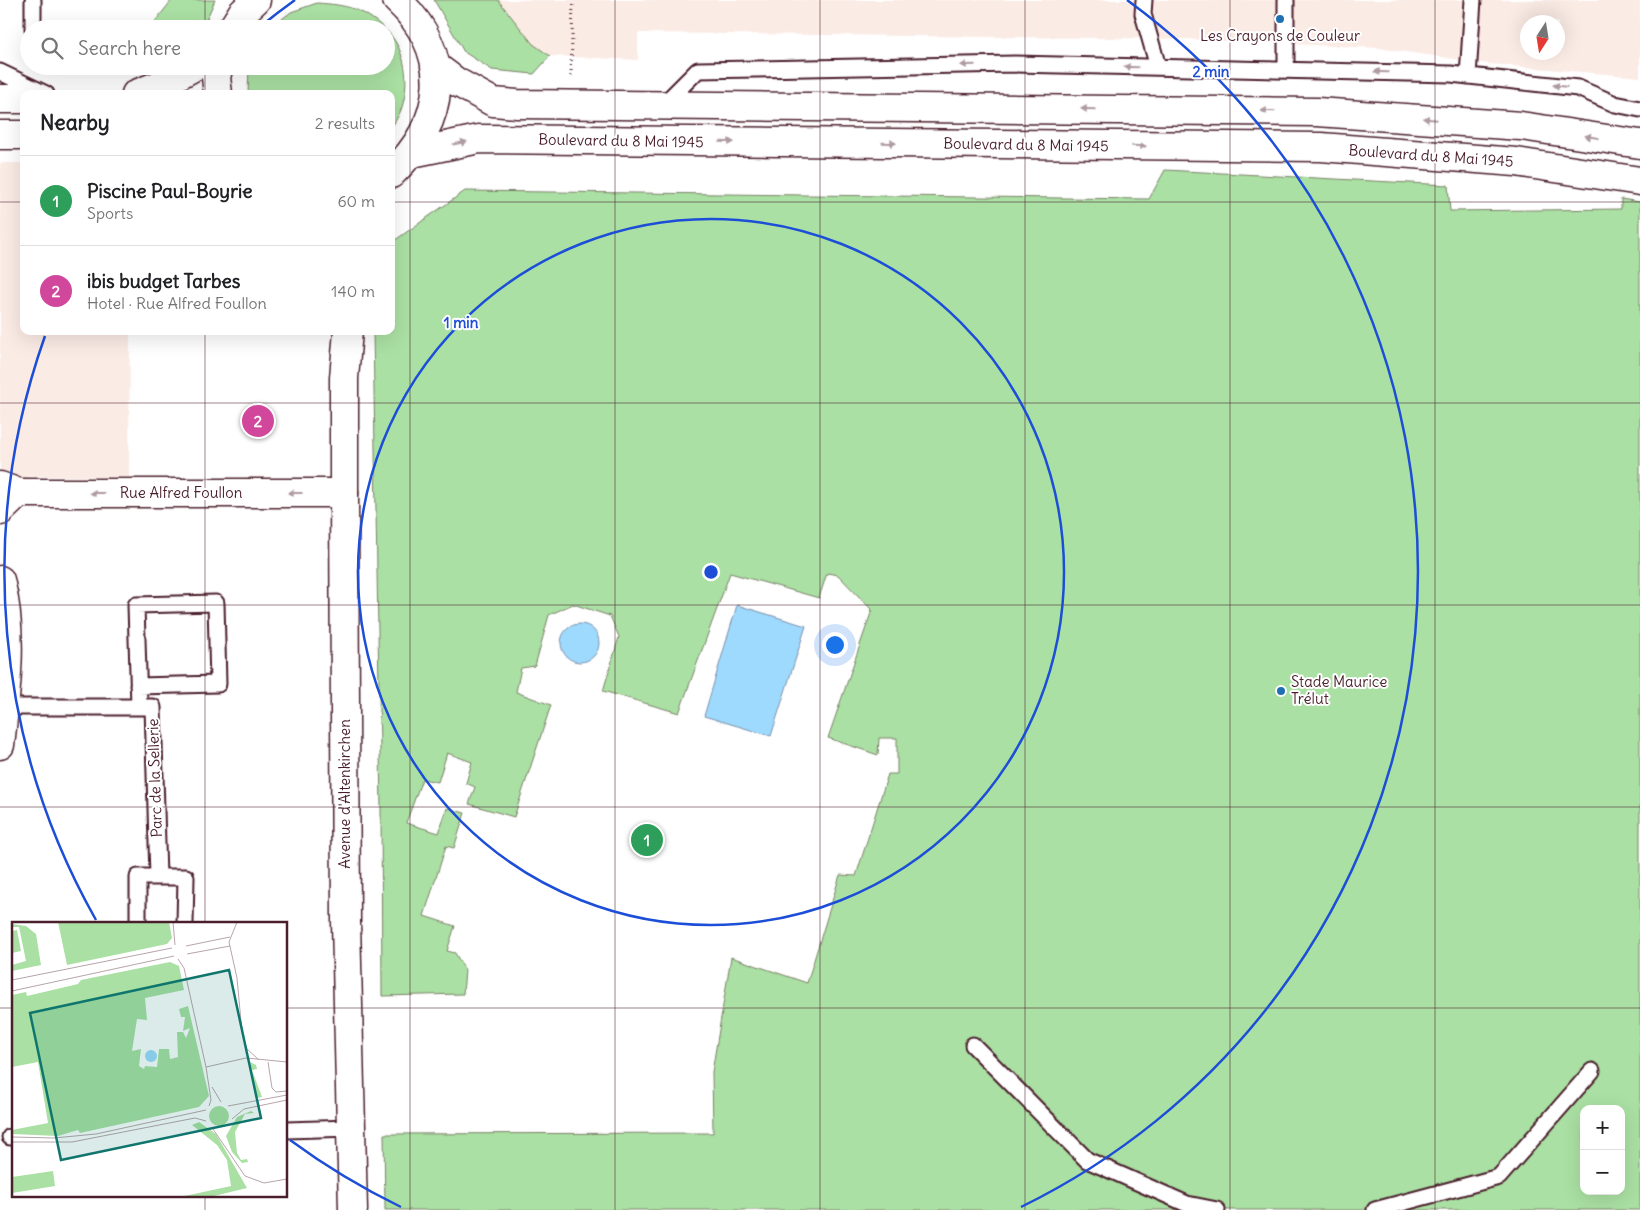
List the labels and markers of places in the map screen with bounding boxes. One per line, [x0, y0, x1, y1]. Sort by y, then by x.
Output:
marker: Les Crayons de Couleur [1274, 13, 1286, 25]
place label: Les Crayons de Couleur [1200, 26, 1360, 45]
pin: 2 [242, 402, 274, 440]
centre of rings [702, 563, 720, 581]
place label: Stade Maurice Trélut [1291, 672, 1387, 708]
marker: Stade Maurice Trélut [1275, 685, 1287, 697]
pin: 1 [631, 821, 663, 859]

